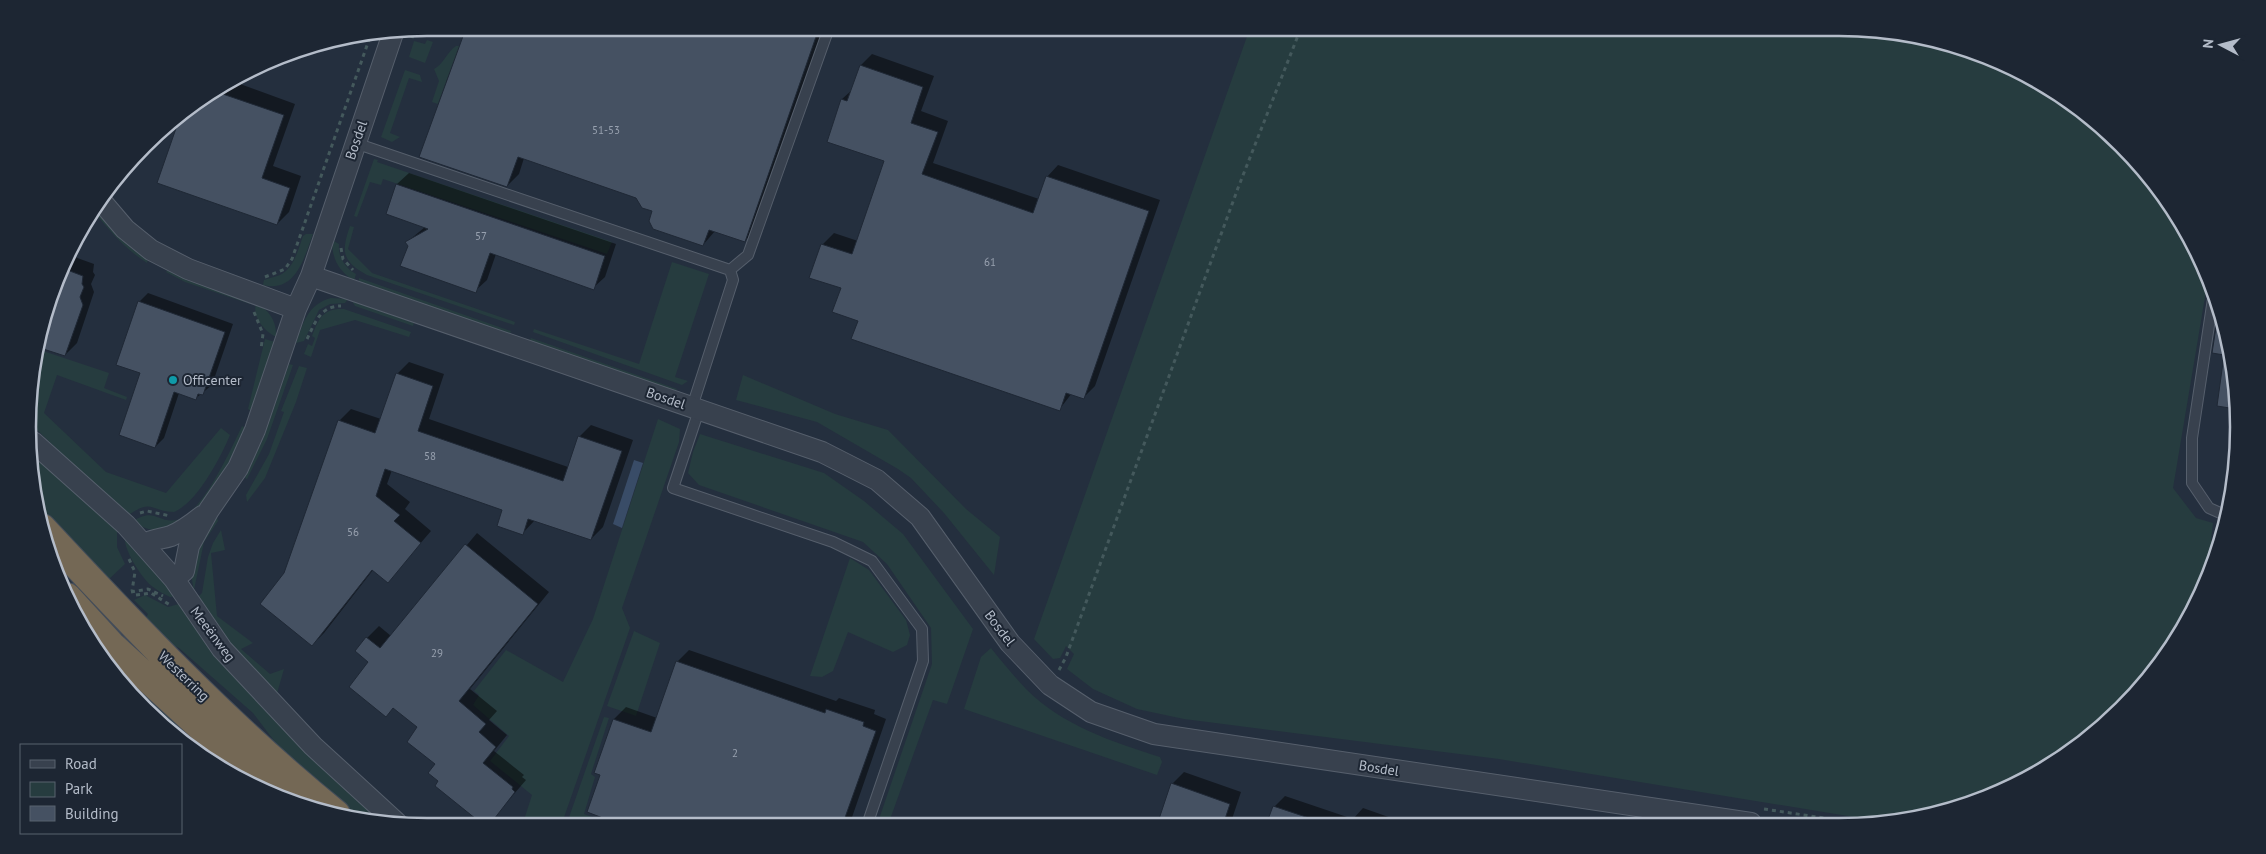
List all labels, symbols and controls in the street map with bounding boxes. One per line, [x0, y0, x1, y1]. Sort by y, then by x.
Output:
north arrow [2196, 20, 2246, 70]
text: N [2199, 38, 2218, 49]
street label: Bosdel [341, 118, 371, 162]
house number: 51-53 [592, 123, 620, 137]
house number: 57 [475, 229, 487, 243]
house number: 61 [984, 255, 996, 269]
place label: Officenter [183, 371, 242, 389]
marker: Officenter [167, 374, 179, 386]
street label: Bosdel [644, 383, 688, 413]
house number: 58 [424, 449, 436, 463]
house number: 56 [347, 525, 359, 539]
street label: Meeënweg [186, 603, 240, 665]
street label: Bosdel [981, 606, 1019, 650]
house number: 29 [431, 646, 443, 660]
street label: Westerring [155, 647, 213, 705]
legend [20, 744, 182, 834]
house number: 2 [732, 746, 738, 760]
text: Road [65, 754, 97, 773]
street label: Bosdel [1358, 756, 1400, 780]
text: Park [65, 779, 93, 798]
text: Building [65, 804, 119, 823]

